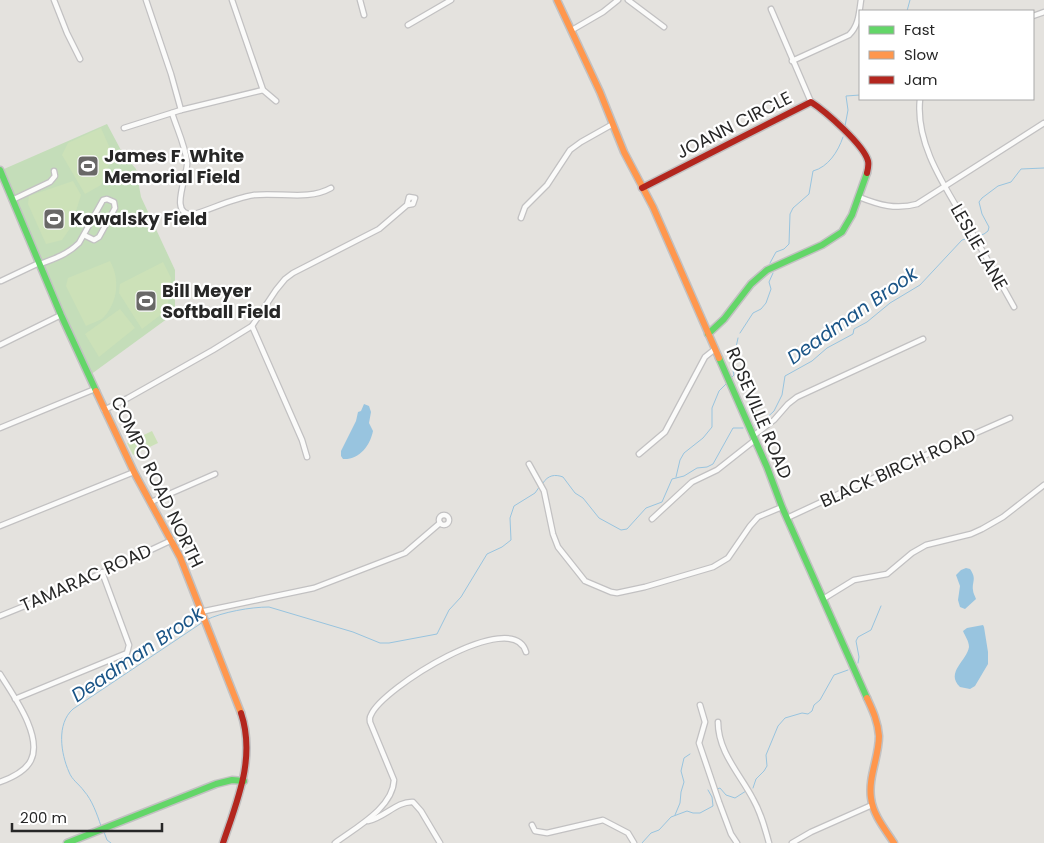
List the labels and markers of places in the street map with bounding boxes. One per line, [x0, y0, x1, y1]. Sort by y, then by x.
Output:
place label: James F. White Memorial Field [104, 143, 244, 189]
sports icon: James F. White Memorial Field [76, 154, 100, 178]
place label: Kowalsky Field [70, 206, 207, 231]
sports icon: Kowalsky Field [42, 207, 66, 231]
place label: Bill Meyer Softball Field [162, 278, 281, 324]
sports icon: Bill Meyer Softball Field [134, 289, 158, 313]

